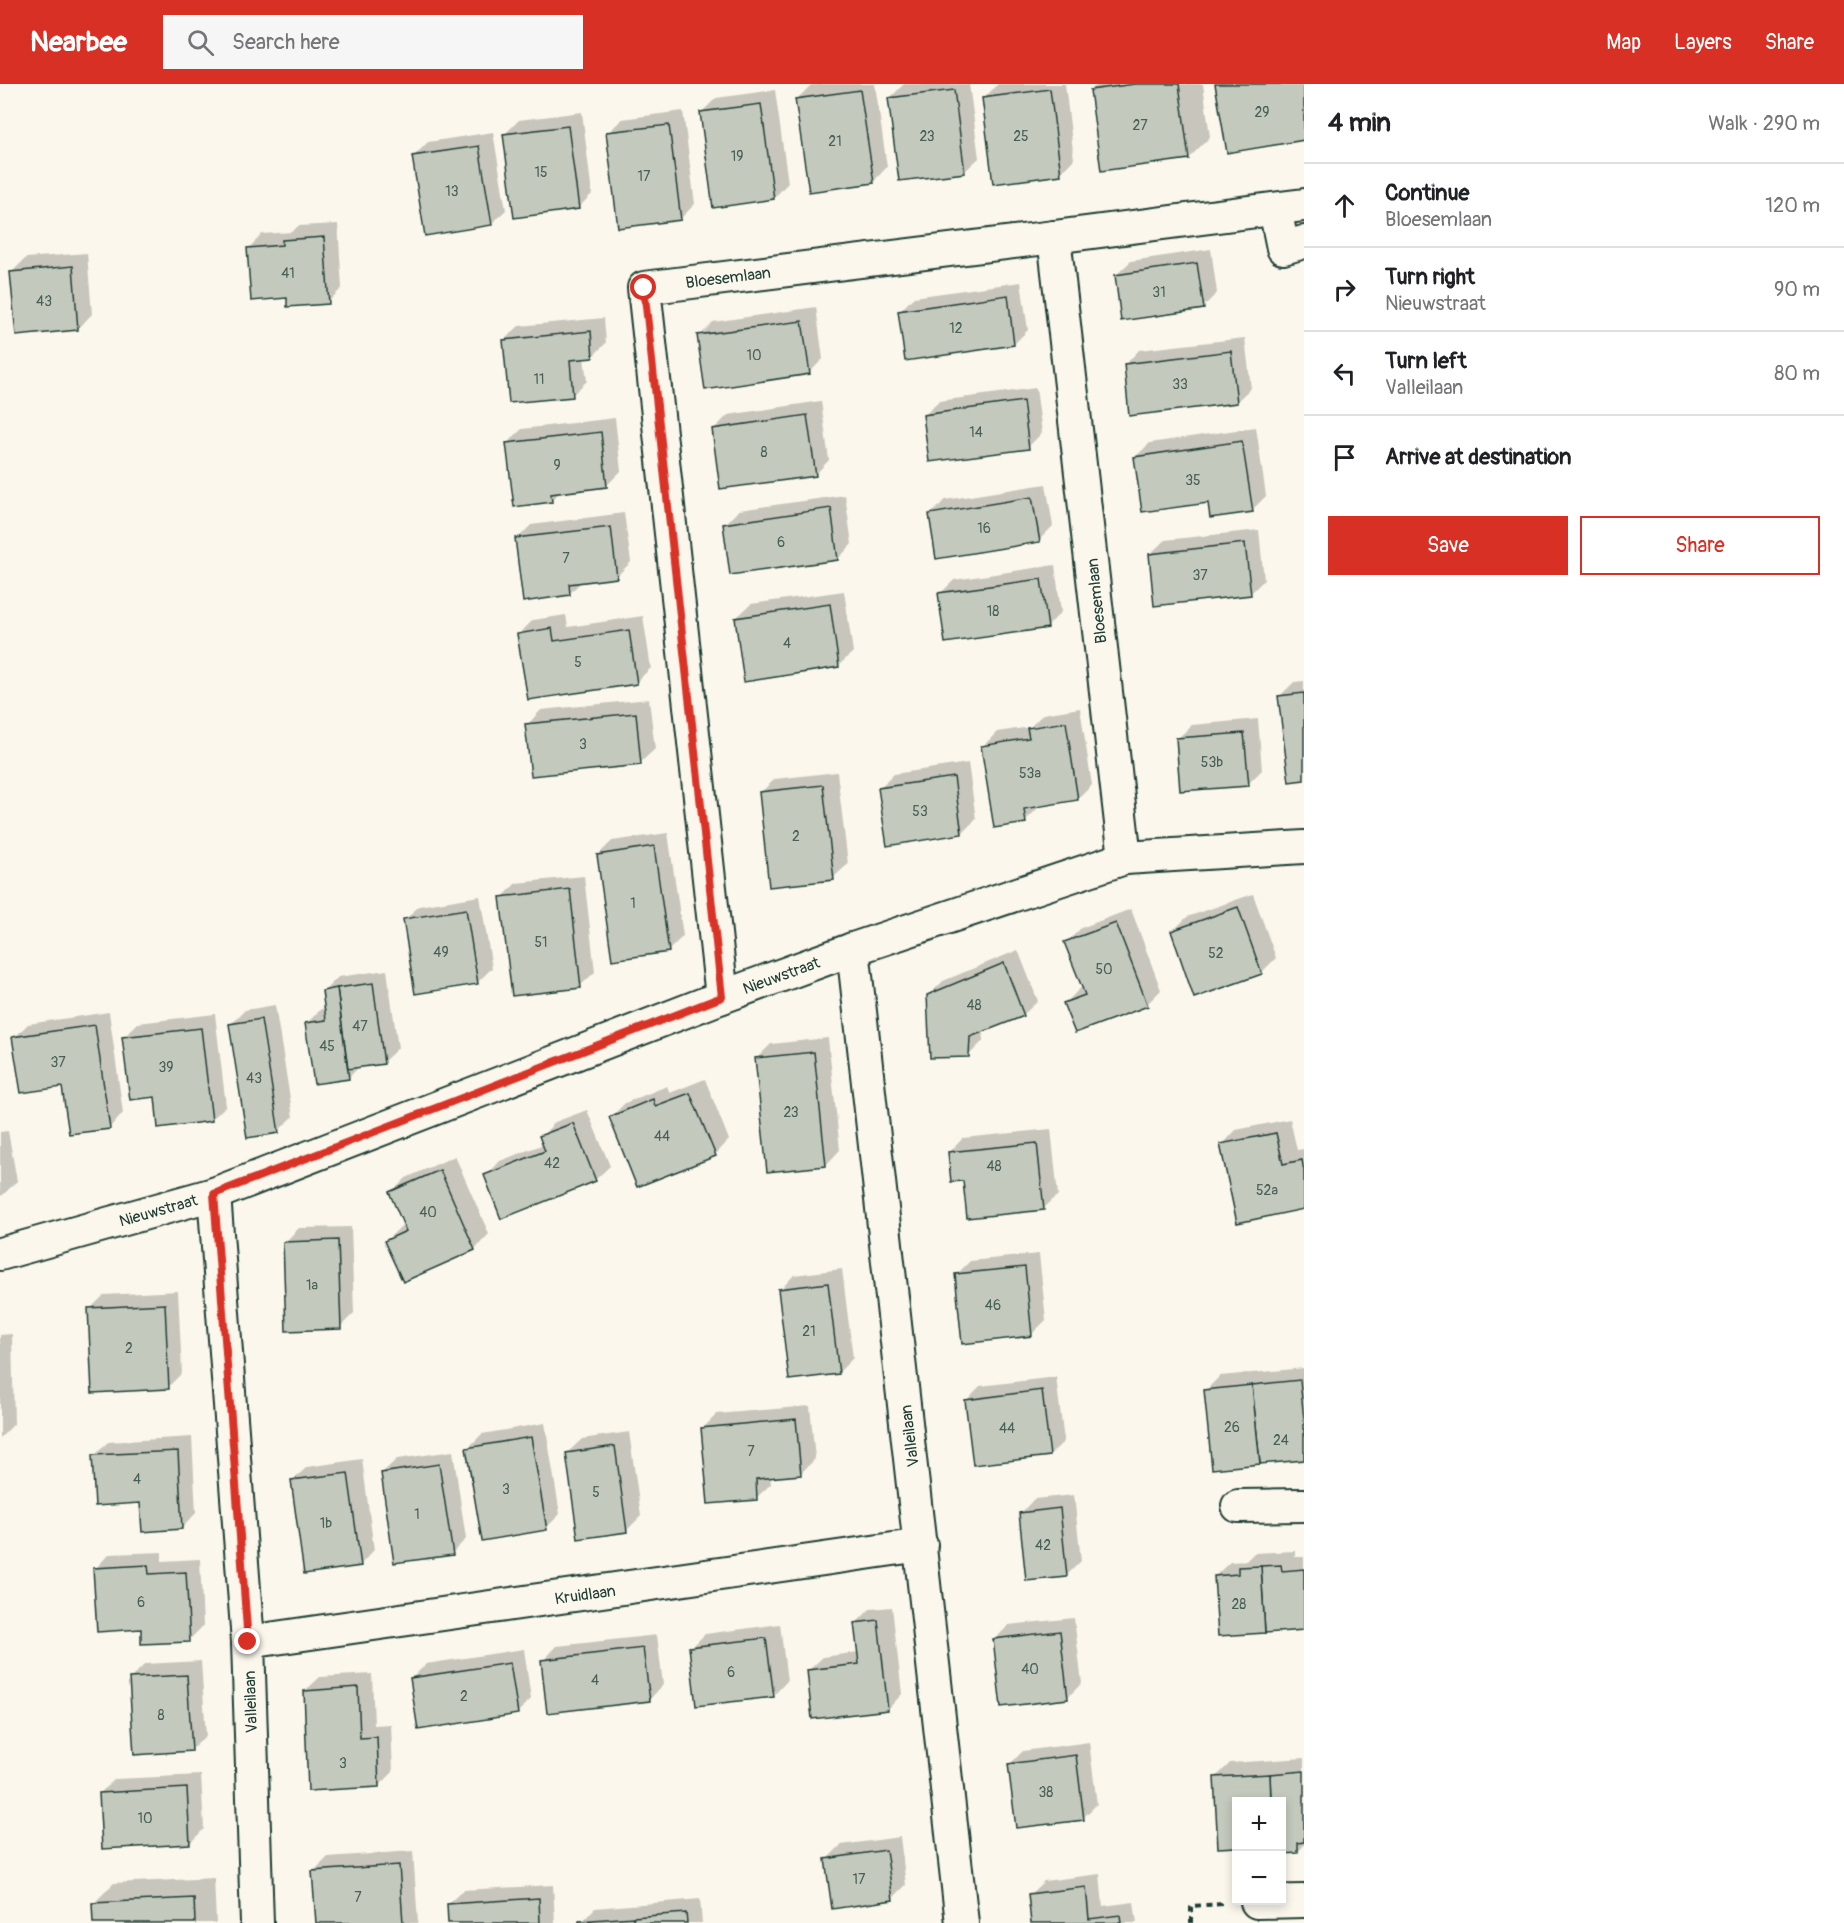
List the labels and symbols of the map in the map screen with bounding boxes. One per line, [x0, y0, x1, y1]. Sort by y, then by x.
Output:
house number: 29 [1254, 104, 1270, 121]
house number: 27 [1132, 117, 1148, 134]
house number: 23 [919, 128, 935, 145]
house number: 25 [1013, 128, 1029, 145]
house number: 21 [828, 133, 842, 150]
house number: 19 [731, 148, 743, 165]
house number: 15 [534, 164, 548, 181]
house number: 17 [638, 168, 651, 185]
house number: 13 [445, 183, 459, 200]
street label: Bloesemlaan [684, 263, 772, 293]
house number: 41 [281, 265, 295, 282]
route start [630, 274, 656, 300]
house number: 31 [1152, 284, 1166, 301]
house number: 43 [36, 293, 52, 310]
house number: 12 [949, 320, 963, 337]
house number: 10 [746, 347, 762, 364]
house number: 11 [534, 371, 544, 388]
house number: 33 [1172, 376, 1188, 393]
house number: 14 [969, 424, 983, 441]
house number: 8 [760, 444, 768, 461]
house number: 9 [553, 457, 561, 474]
house number: 35 [1185, 472, 1201, 489]
house number: 16 [977, 520, 991, 537]
house number: 6 [777, 534, 785, 551]
house number: 7 [562, 550, 570, 567]
street label: Bloesemlaan [1083, 557, 1111, 645]
house number: 37 [1192, 567, 1208, 584]
house number: 18 [987, 603, 999, 620]
house number: 4 [783, 635, 791, 652]
house number: 5 [574, 654, 582, 671]
house number: 3 [579, 736, 587, 753]
house number: 53b [1201, 754, 1223, 771]
house number: 53a [1019, 765, 1041, 782]
house number: 53 [912, 803, 928, 820]
house number: 2 [792, 828, 800, 845]
house number: 1 [630, 895, 636, 912]
house number: 51 [534, 934, 548, 951]
house number: 49 [433, 944, 449, 961]
house number: 52 [1208, 945, 1224, 962]
street label: Nieuwstraat [740, 953, 823, 999]
house number: 50 [1095, 961, 1113, 978]
house number: 48 [966, 997, 982, 1014]
house number: 47 [352, 1018, 368, 1035]
house number: 45 [319, 1038, 335, 1055]
house number: 37 [50, 1054, 66, 1071]
house number: 39 [158, 1059, 174, 1076]
house number: 43 [246, 1070, 262, 1087]
house number: 23 [783, 1104, 799, 1121]
house number: 44 [654, 1128, 670, 1145]
house number: 42 [544, 1155, 560, 1172]
house number: 48 [986, 1158, 1002, 1175]
house number: 52a [1256, 1182, 1278, 1199]
street label: Nieuwstraat [117, 1190, 200, 1232]
house number: 40 [419, 1204, 437, 1221]
house number: 1a [306, 1277, 318, 1294]
house number: 46 [985, 1297, 1001, 1314]
house number: 21 [802, 1323, 816, 1340]
house number: 2 [125, 1340, 133, 1357]
street label: Valleilaan [896, 1404, 924, 1468]
house number: 26 [1224, 1419, 1240, 1436]
house number: 44 [999, 1420, 1015, 1437]
house number: 24 [1273, 1432, 1289, 1449]
house number: 7 [747, 1443, 755, 1460]
house number: 4 [133, 1471, 141, 1488]
house number: 3 [502, 1481, 510, 1498]
house number: 5 [592, 1484, 600, 1501]
house number: 1 [414, 1506, 420, 1523]
house number: 1b [320, 1515, 332, 1532]
house number: 42 [1035, 1537, 1051, 1554]
street label: Kruidlaan [553, 1581, 617, 1609]
house number: 6 [137, 1594, 145, 1611]
house number: 28 [1232, 1596, 1246, 1613]
route end [234, 1628, 260, 1654]
house number: 40 [1021, 1661, 1039, 1678]
house number: 6 [727, 1664, 735, 1681]
street label: Valleilaan [240, 1670, 262, 1734]
house number: 4 [591, 1672, 599, 1689]
house number: 2 [460, 1688, 468, 1705]
house number: 8 [157, 1707, 165, 1724]
house number: 3 [339, 1755, 347, 1772]
house number: 38 [1039, 1784, 1053, 1801]
house number: 10 [137, 1810, 153, 1827]
house number: 17 [853, 1871, 866, 1888]
house number: 7 [354, 1889, 362, 1906]

